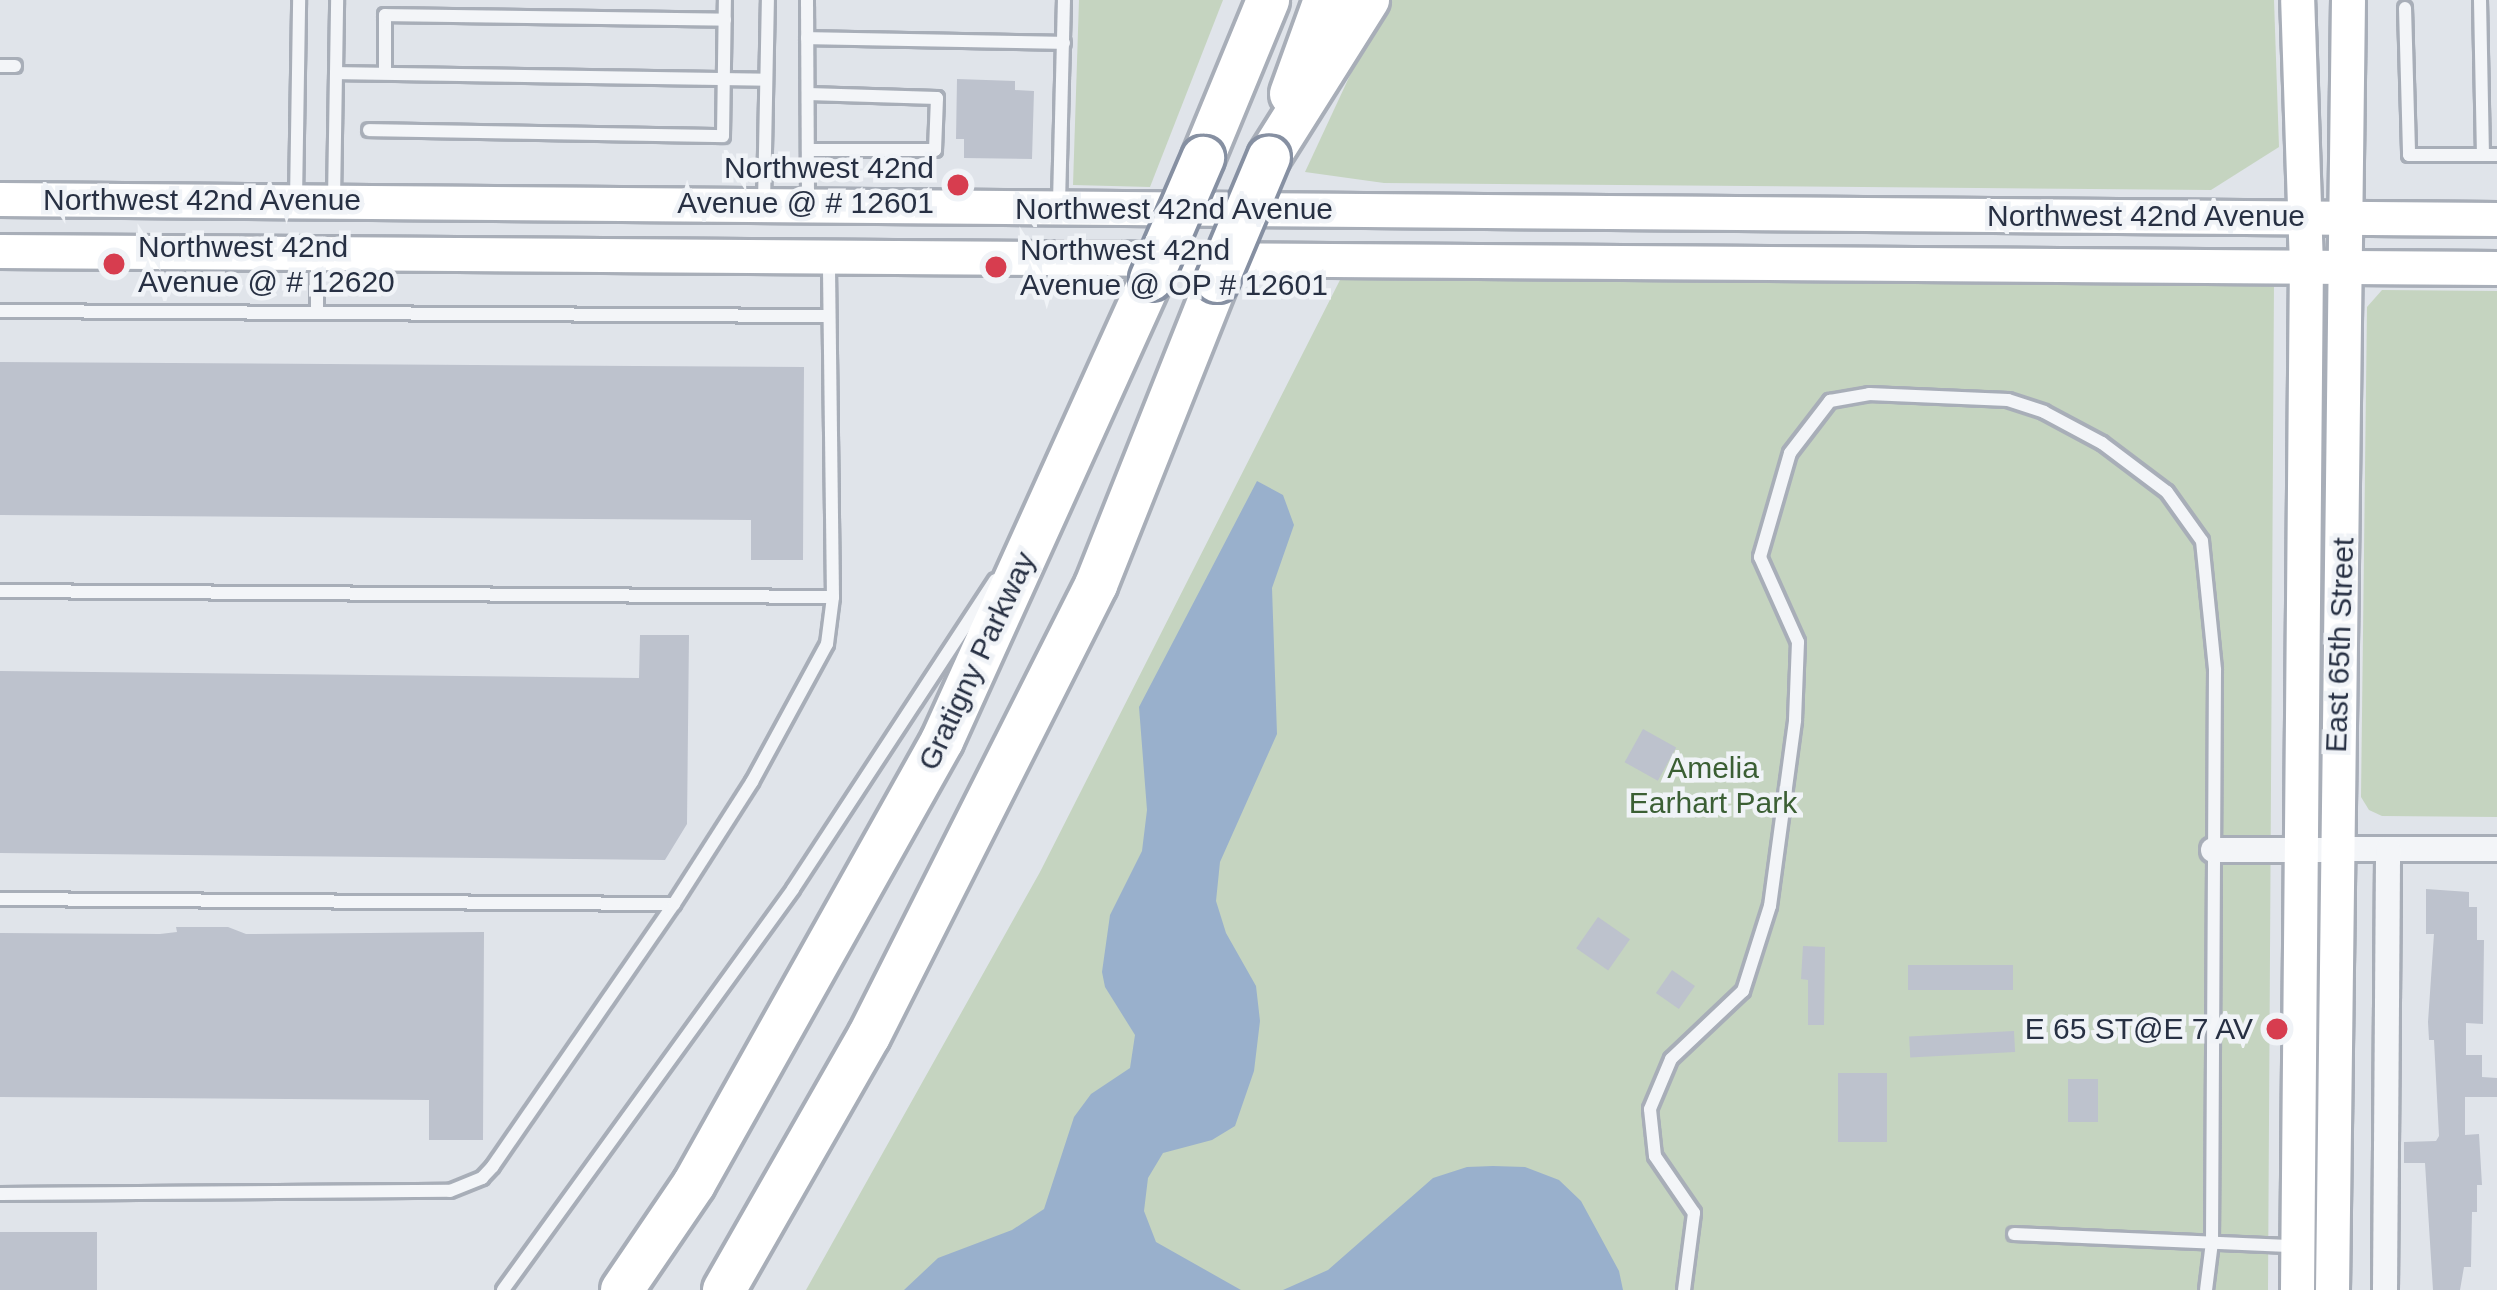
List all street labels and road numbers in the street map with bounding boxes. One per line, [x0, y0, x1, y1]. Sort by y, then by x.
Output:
street label: Northwest 42nd Avenue [42, 182, 362, 218]
street label: Northwest 42nd Avenue [1014, 191, 1334, 227]
street label: Northwest 42nd Avenue [1986, 198, 2306, 234]
street label: East 65th Street [2318, 537, 2362, 753]
street label: Gratigny Parkway [911, 546, 1043, 776]

